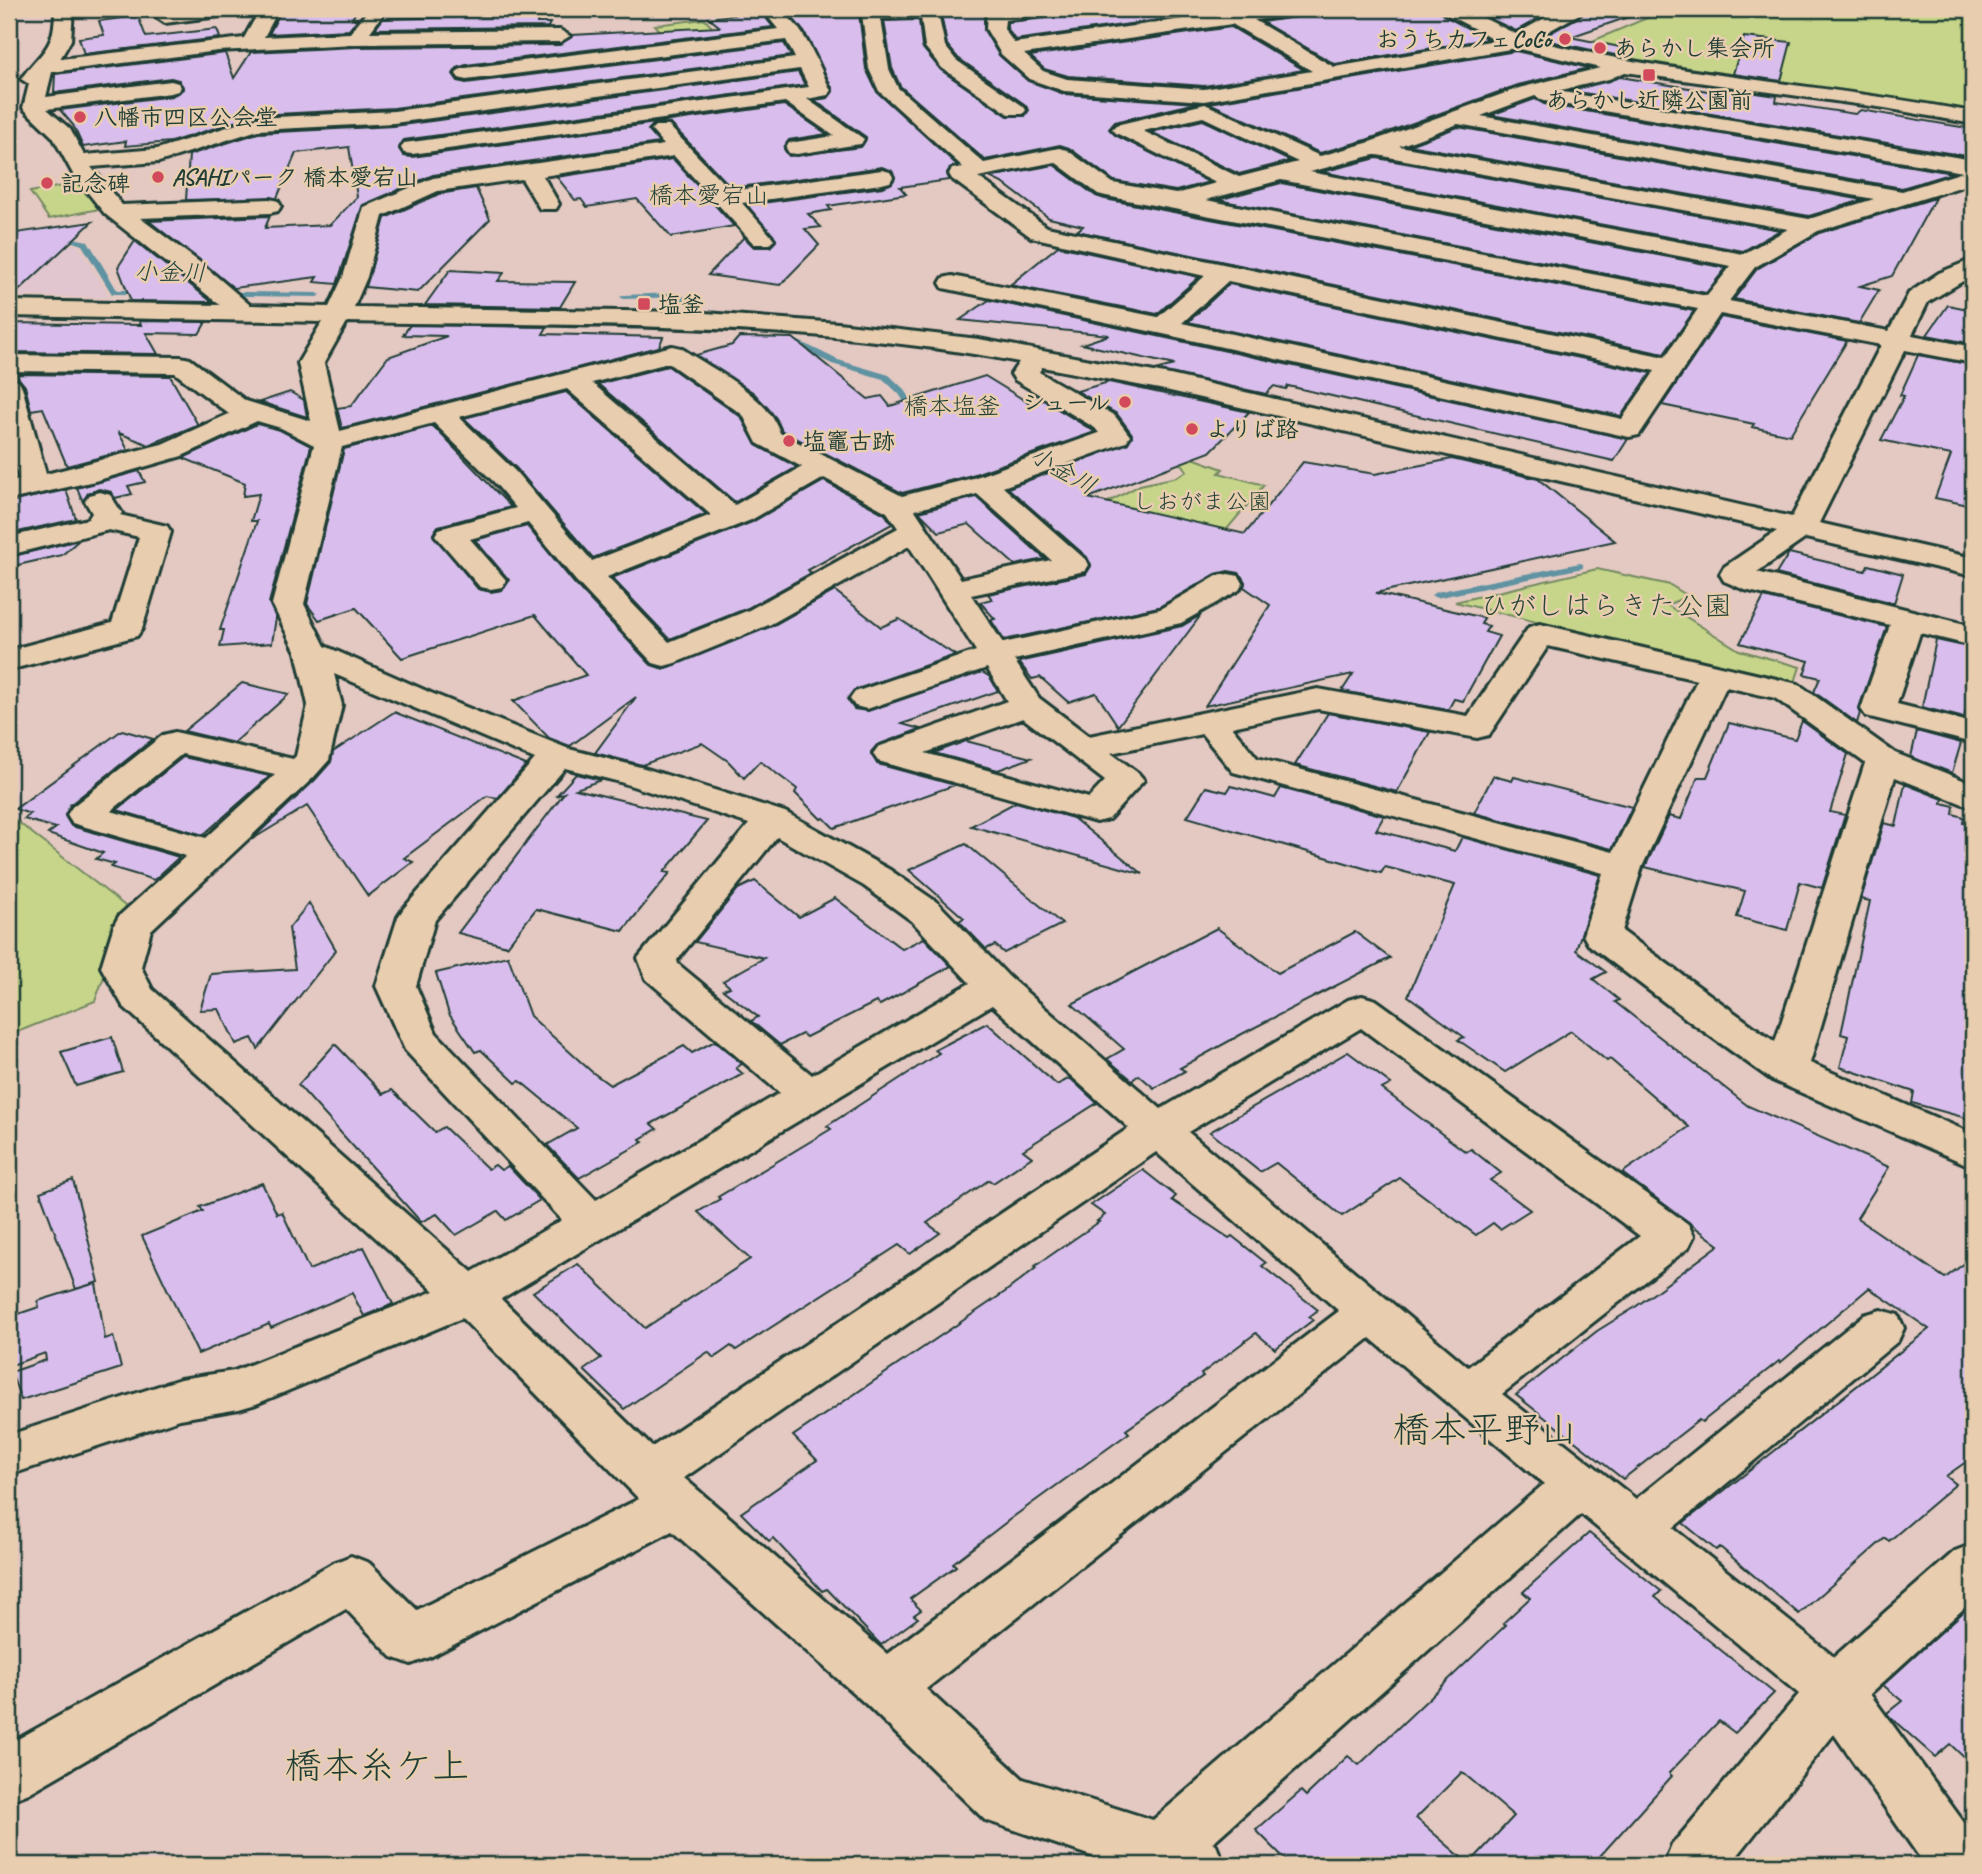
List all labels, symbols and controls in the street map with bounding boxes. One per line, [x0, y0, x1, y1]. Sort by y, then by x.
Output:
place label: おうちカフェCoCo [1376, 25, 1554, 54]
marker: おうちカフェCoCo [1557, 31, 1573, 47]
place label: あらかし集会所 [1614, 34, 1775, 63]
marker: あらかし集会所 [1592, 40, 1608, 56]
marker: あらかし近隣公園前 [1641, 67, 1657, 83]
place label: あらかし近隣公園前 [1546, 86, 1753, 115]
place label: 八幡市四区公会堂 [94, 103, 278, 132]
marker: 八幡市四区公会堂 [72, 109, 88, 125]
place label: ASAHIパーク 橋本愛宕山 [172, 163, 418, 192]
place label: 記念碑 [61, 169, 130, 198]
marker: ASAHIパーク 橋本愛宕山 [150, 169, 166, 185]
marker: 記念碑 [39, 175, 55, 191]
district label: 橋本愛宕山 [649, 180, 769, 210]
water label: 小金川 [134, 256, 206, 288]
place label: 塩釜 [658, 290, 704, 319]
marker: 塩釜 [636, 296, 652, 312]
place label: シュール [1022, 388, 1111, 417]
district label: 橋本塩釜 [904, 391, 1000, 421]
marker: シュール [1117, 394, 1133, 410]
place label: よりば路 [1206, 415, 1298, 444]
marker: よりば路 [1184, 421, 1200, 437]
place label: 塩竈古跡 [803, 427, 895, 456]
marker: 塩竈古跡 [781, 433, 797, 449]
water label: 小金川 [1024, 439, 1102, 501]
park label: しおがま公園 [1133, 487, 1271, 516]
park label: ひがしはらきた公園 [1480, 588, 1732, 623]
district label: 橋本平野山 [1393, 1406, 1578, 1453]
district label: 橋本糸ケ上 [285, 1742, 470, 1789]

